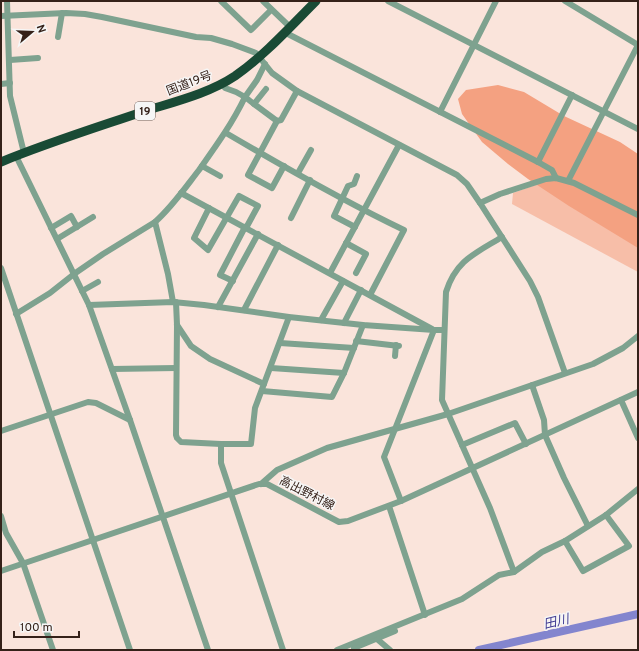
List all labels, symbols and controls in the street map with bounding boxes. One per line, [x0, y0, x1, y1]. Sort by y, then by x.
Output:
north arrow [12, 12, 52, 52]
text: N [33, 23, 48, 35]
street label: 国道19号 [164, 68, 214, 100]
road number: 19 [135, 102, 155, 120]
street label: 高出野村線 [276, 473, 337, 515]
water label: 田川 [542, 612, 573, 634]
scale bar [14, 613, 79, 639]
text: 100 m [20, 620, 53, 636]

